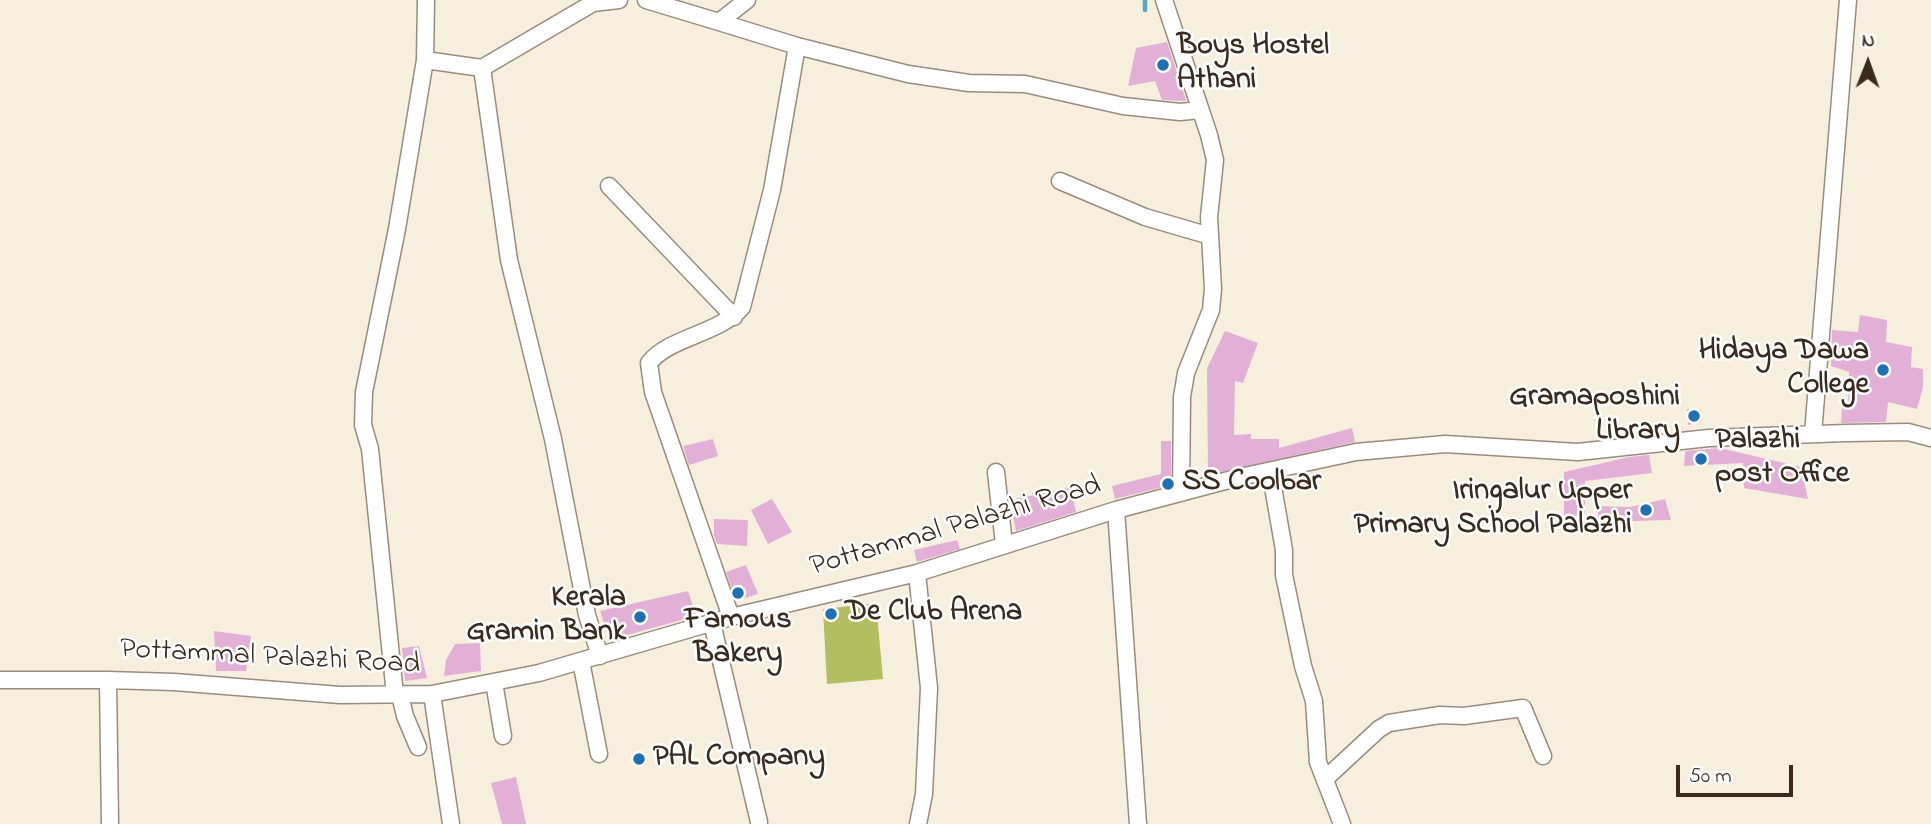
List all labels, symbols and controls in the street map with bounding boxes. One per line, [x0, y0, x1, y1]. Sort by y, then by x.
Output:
north arrow [1833, 28, 1903, 98]
text: N [1862, 28, 1875, 55]
place label: Boys Hostel Athani [1177, 30, 1329, 100]
marker: Boys Hostel Athani [1155, 57, 1171, 73]
place label: Hidaya Dawa College [1699, 335, 1869, 406]
marker: Hidaya Dawa College [1875, 362, 1891, 378]
place label: Gramaposhini Library [1509, 381, 1680, 452]
marker: Gramaposhini Library [1686, 408, 1702, 424]
place label: Palazhi post Office [1715, 424, 1849, 494]
marker: Palazhi post Office [1693, 451, 1709, 467]
place label: SS Coolbar [1182, 466, 1321, 502]
street label: Pottammal Palazhi Road [806, 469, 1106, 587]
place label: Iringalur Upper Primary School Palazhi [1354, 475, 1632, 546]
marker: SS Coolbar [1160, 476, 1176, 492]
marker: Iringalur Upper Primary School Palazhi [1638, 502, 1654, 518]
place label: Kerala Gramin Bank [466, 582, 626, 652]
marker: Famous Bakery [730, 585, 746, 601]
place label: De Club Arena [845, 596, 1022, 632]
place label: Famous Bakery [685, 604, 791, 674]
marker: De Club Arena [823, 606, 839, 622]
marker: Kerala Gramin Bank [632, 609, 648, 625]
street label: Pottammal Palazhi Road [119, 633, 421, 685]
place label: PAL Company [653, 741, 825, 777]
scale bar [1679, 750, 1796, 794]
marker: PAL Company [631, 751, 647, 767]
text: 50 m [1689, 762, 1732, 792]

